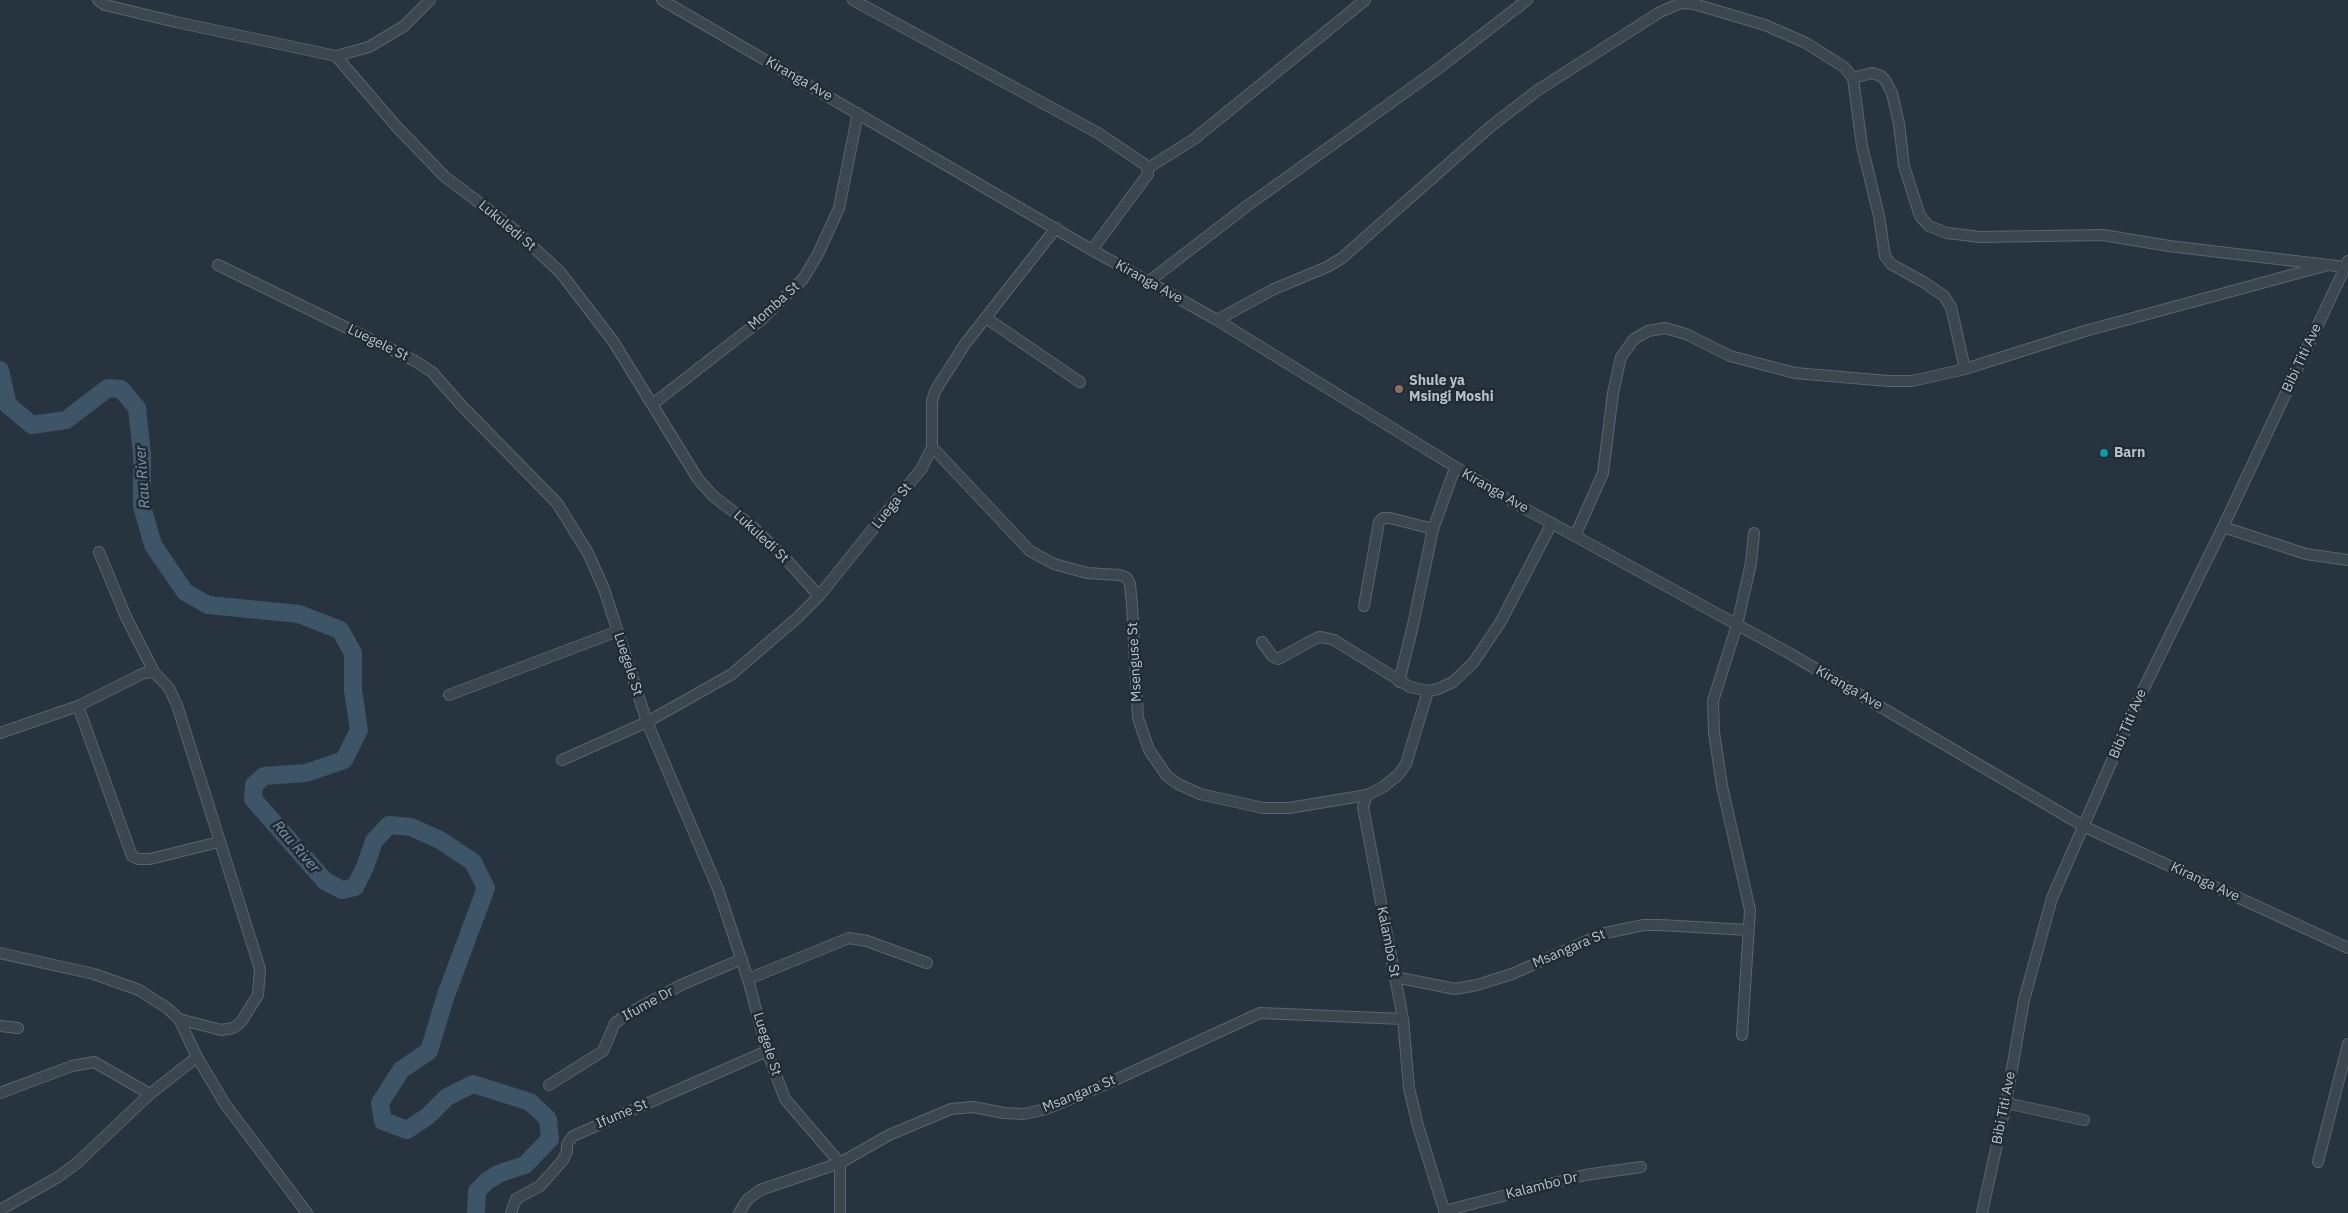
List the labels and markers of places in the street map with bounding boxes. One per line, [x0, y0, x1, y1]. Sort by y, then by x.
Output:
place label: Shule ya Msingi Moshi [1409, 373, 1494, 406]
marker: Shule ya Msingi Moshi [1393, 383, 1405, 395]
place label: Barn [2114, 445, 2145, 461]
marker: Barn [2098, 447, 2110, 459]

